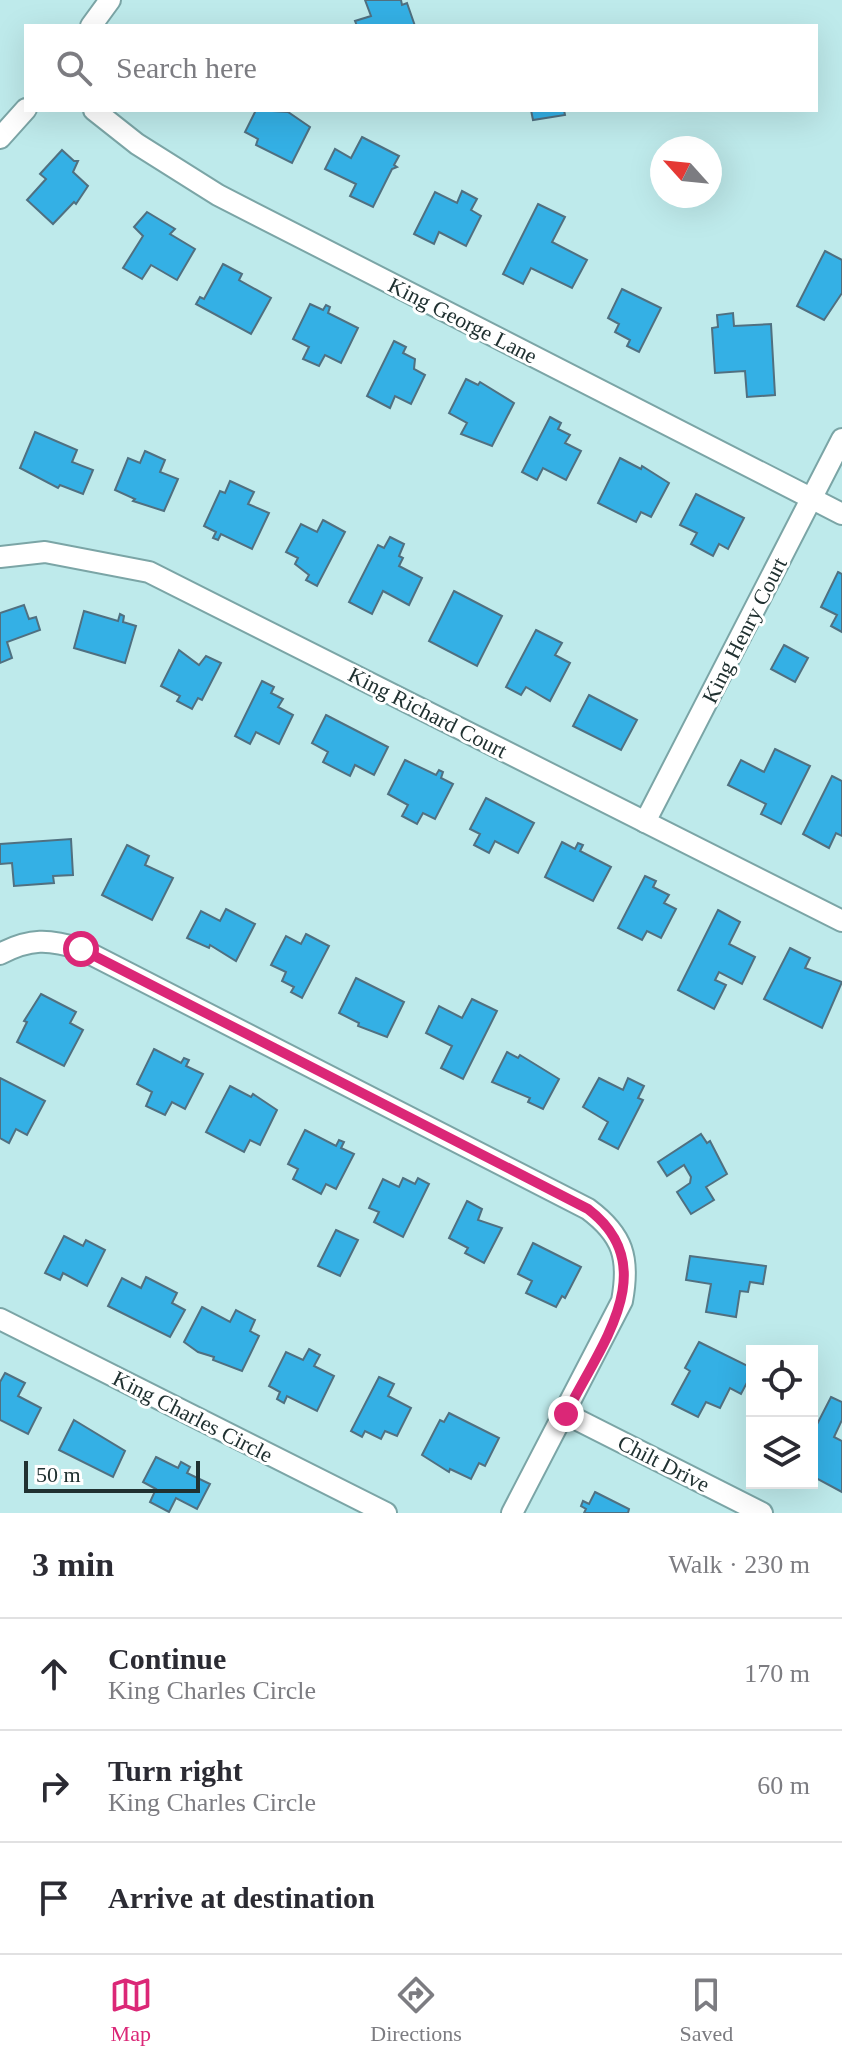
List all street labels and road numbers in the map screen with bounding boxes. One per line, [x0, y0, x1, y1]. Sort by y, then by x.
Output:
street label: King George Lane [384, 272, 541, 369]
street label: King Henry Court [697, 553, 792, 707]
street label: King Richard Court [344, 662, 511, 763]
street label: King Charles Circle [109, 1365, 277, 1468]
street label: Chilt Drive [614, 1430, 714, 1497]

